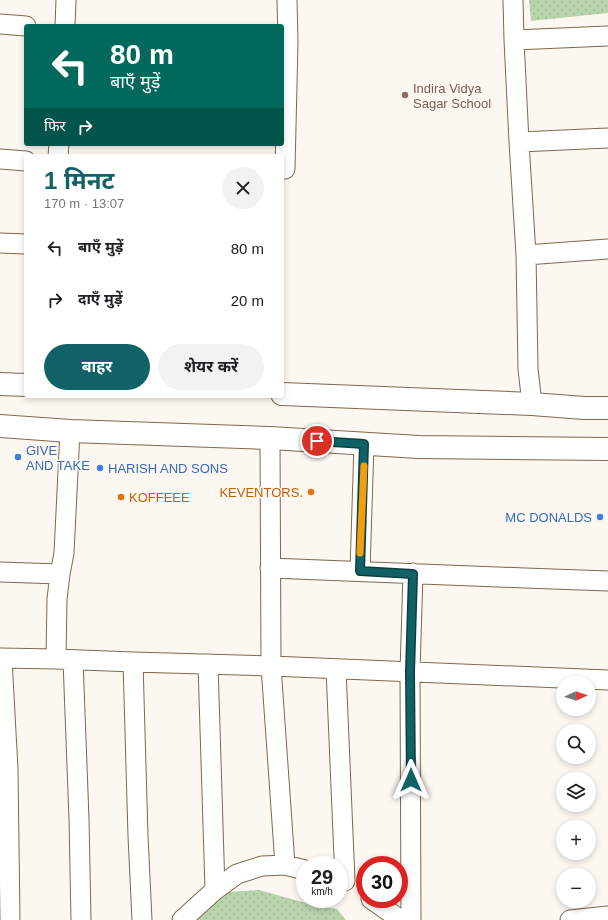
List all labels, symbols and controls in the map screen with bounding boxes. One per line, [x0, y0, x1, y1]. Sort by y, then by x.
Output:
text: 80 m [110, 39, 174, 70]
icon: left [44, 40, 96, 92]
text: बाएँ मुड़ें [110, 72, 160, 92]
place label: Indira Vidya Sagar School [413, 81, 491, 111]
marker: Indira Vidya Sagar School [400, 90, 410, 100]
icon: right [74, 116, 96, 138]
text: फिर [44, 117, 66, 134]
text: 1 मिनट [44, 167, 114, 194]
button: close [222, 167, 264, 209]
text: 170 m · 13:07 [44, 196, 124, 211]
icon: left [44, 237, 66, 259]
text: बाएँ मुड़ें [78, 238, 123, 255]
text: 80 m [231, 240, 264, 257]
icon: right [44, 289, 66, 311]
text: दाएँ मुड़ें [78, 290, 122, 307]
text: 20 m [231, 292, 264, 309]
button: बाहर [44, 344, 150, 390]
button: शेयर करें [158, 344, 264, 390]
pin [300, 424, 334, 458]
icon: arrive [306, 430, 328, 452]
place label: GIVE AND TAKE [26, 443, 90, 473]
marker: GIVE AND TAKE [13, 452, 23, 462]
place label: HARISH AND SONS [108, 461, 228, 476]
marker: HARISH AND SONS [95, 463, 105, 473]
place label: KEVENTORS. [219, 485, 303, 500]
marker: KEVENTORS. [306, 487, 316, 497]
place label: KOFFEEE [129, 490, 190, 505]
marker: KOFFEEE [116, 492, 126, 502]
place label: MC DONALDS [505, 510, 592, 525]
marker: MC DONALDS [595, 512, 605, 522]
north arrow [556, 676, 596, 716]
map controls [556, 676, 596, 908]
button: search [556, 724, 596, 764]
position arrow [390, 759, 432, 801]
button: layers [556, 772, 596, 812]
button: + [556, 820, 596, 860]
speed limit sign: 30 [356, 856, 408, 908]
text: 29 [311, 866, 333, 888]
button: − [556, 868, 596, 908]
text: km/h [311, 886, 333, 897]

